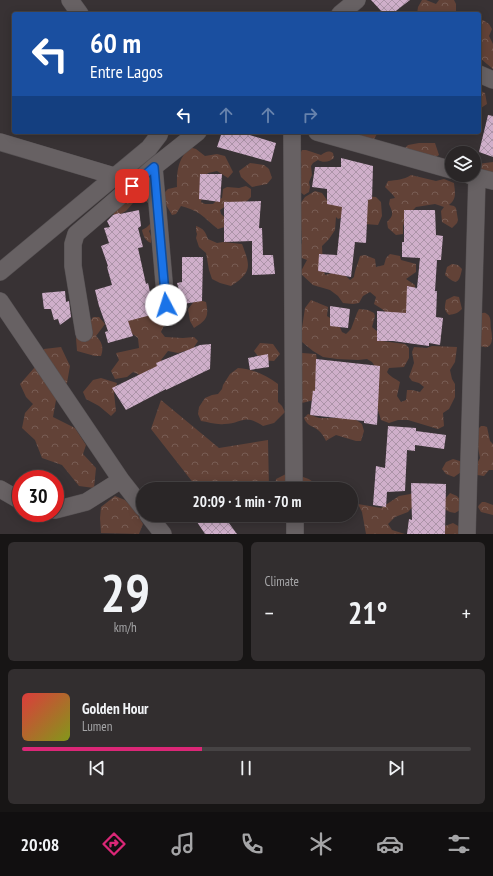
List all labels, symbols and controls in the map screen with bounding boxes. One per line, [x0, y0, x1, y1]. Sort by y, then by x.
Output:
text: 60 m [90, 24, 141, 61]
icon: left [24, 28, 76, 80]
text: Entre Lagos [90, 60, 163, 83]
icon: left [173, 104, 195, 126]
icon: ahead [215, 104, 237, 126]
icon: ahead [257, 104, 279, 126]
icon: right [299, 104, 321, 126]
map controls [445, 146, 481, 182]
button: layers [445, 146, 481, 182]
pin [115, 169, 149, 203]
icon: arrive [121, 175, 143, 197]
position arrow [145, 284, 187, 326]
speed limit sign: 30 [12, 470, 64, 522]
text: 20:09 · 1 min · 70 m [193, 492, 301, 511]
text: 29 [100, 559, 150, 626]
text: Climate [265, 573, 299, 590]
text: 21° [348, 593, 388, 632]
text: − [265, 599, 274, 627]
text: + [462, 599, 471, 627]
text: km/h [114, 619, 137, 636]
text: Golden Hour [82, 699, 149, 718]
text: Lumen [82, 718, 112, 735]
icon: previous [86, 757, 108, 779]
icon: pause [235, 757, 257, 779]
icon: next [385, 757, 407, 779]
icon: directions [100, 830, 128, 858]
icon: music [169, 830, 197, 858]
icon: phone [238, 830, 266, 858]
icon: climate [307, 830, 335, 858]
icon: car [376, 830, 404, 858]
icon: filters [445, 830, 473, 858]
text: 20:08 [20, 833, 59, 856]

